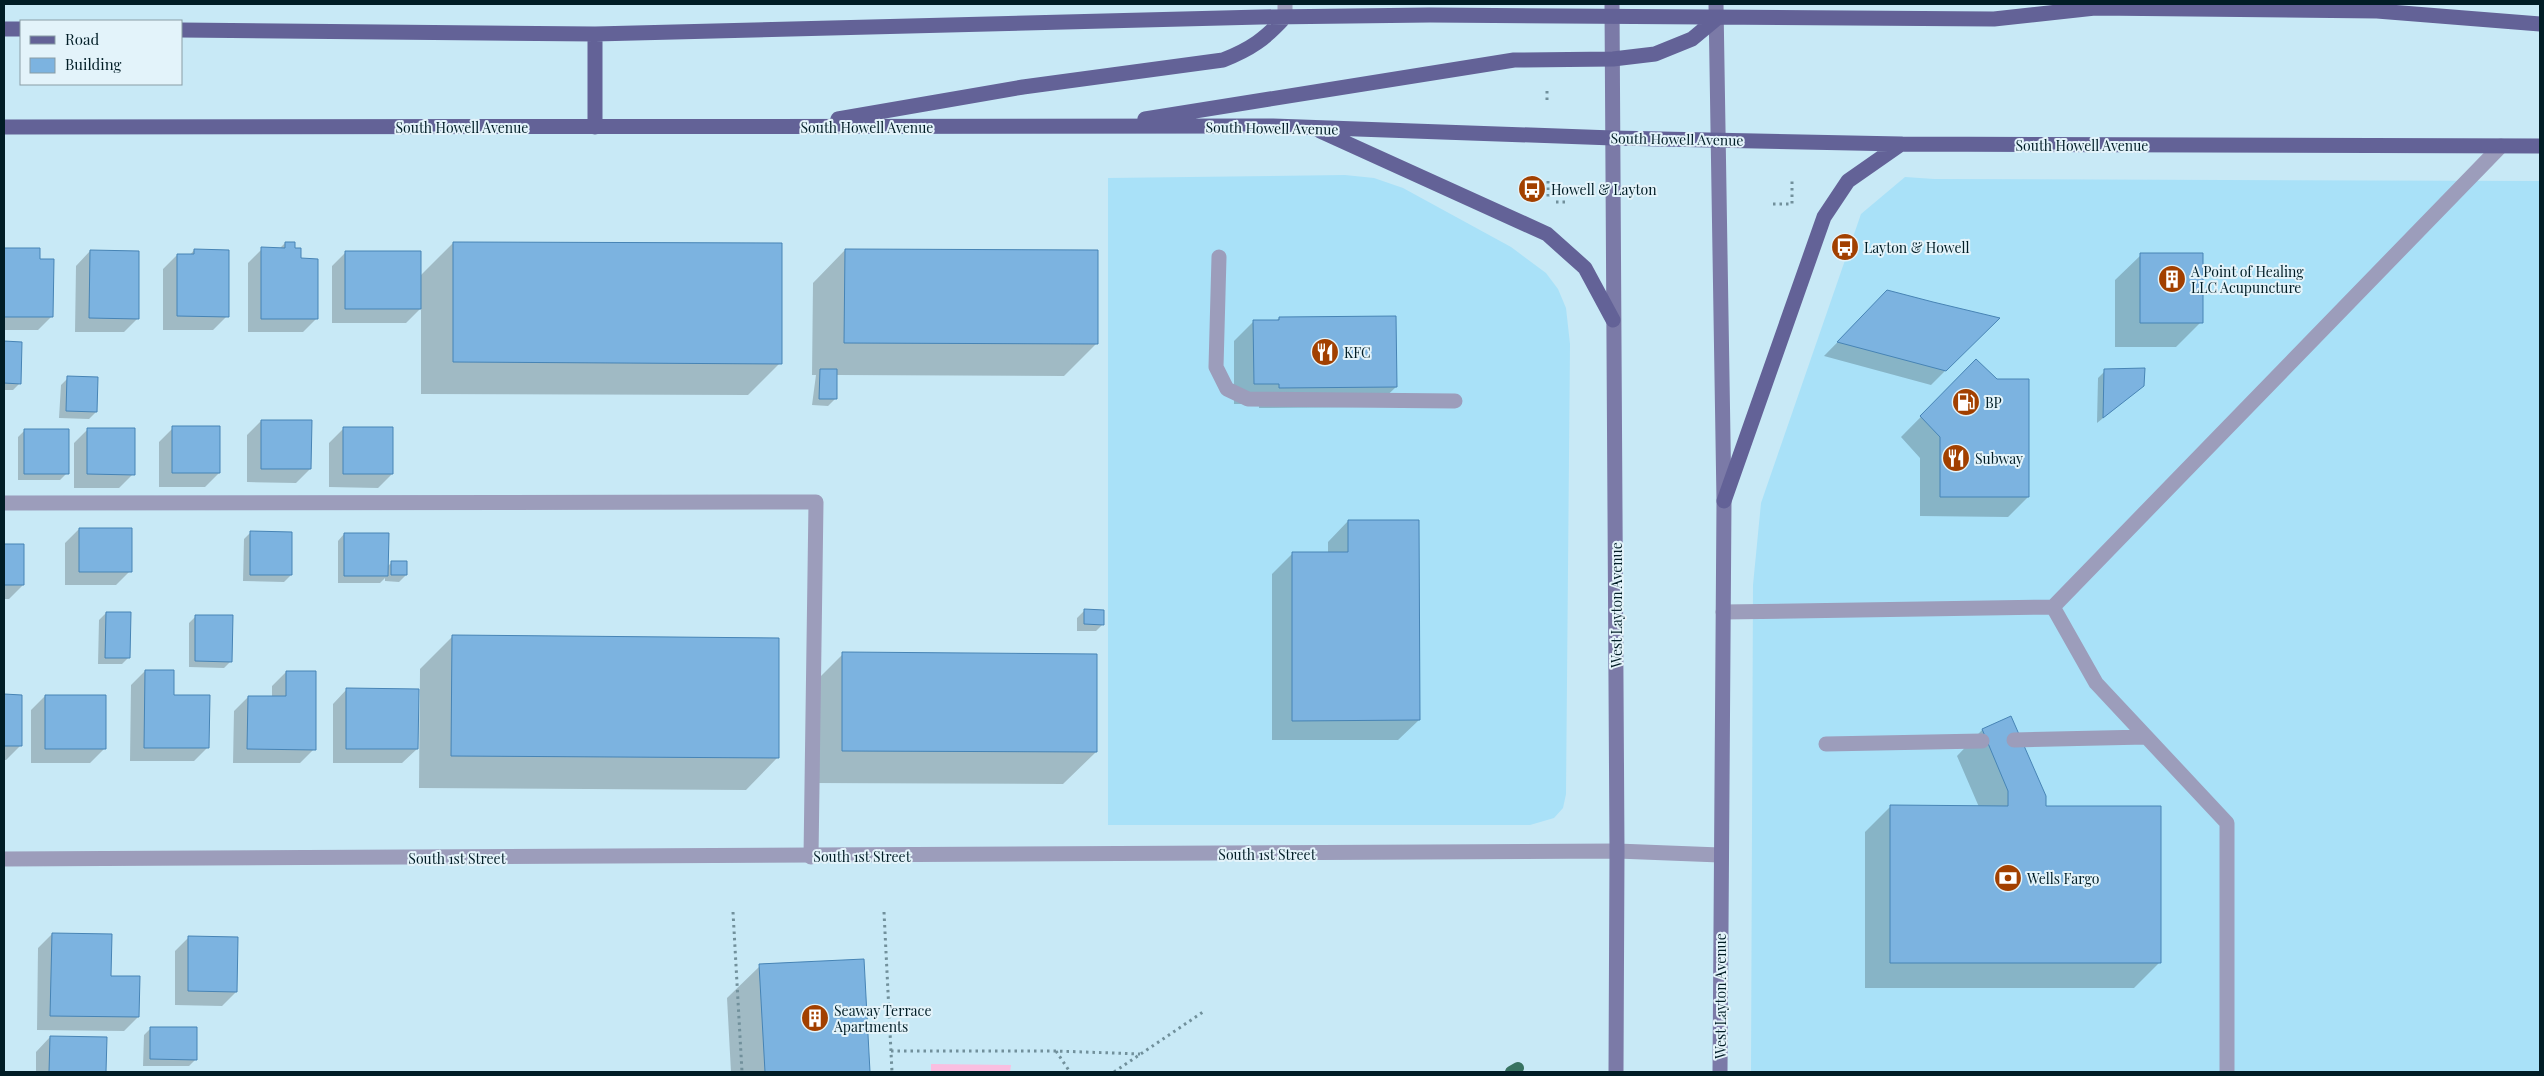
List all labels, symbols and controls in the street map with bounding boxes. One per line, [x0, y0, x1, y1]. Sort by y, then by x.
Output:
legend [20, 20, 182, 85]
text: Road [65, 29, 99, 49]
text: Building [65, 54, 122, 74]
street label: South Howell Avenue [1205, 117, 1339, 139]
street label: South Howell Avenue [396, 118, 528, 137]
street label: South Howell Avenue [801, 118, 933, 137]
street label: South Howell Avenue [1610, 128, 1744, 150]
street label: South Howell Avenue [2016, 136, 2148, 155]
bus stop icon: Howell & Layton [1517, 174, 1547, 204]
place label: Howell & Layton [1551, 180, 1657, 199]
bus stop icon: Layton & Howell [1830, 232, 1860, 262]
place label: Layton & Howell [1864, 238, 1970, 257]
place label: A Point of Healing LLC Acupuncture [2190, 262, 2304, 297]
building icon: A Point of Healing LLC Acupuncture [2157, 264, 2187, 294]
restaurant icon: KFC [1310, 337, 1340, 367]
place label: KFC [1344, 343, 1371, 362]
fuel station icon: BP [1951, 387, 1981, 417]
place label: BP [1985, 393, 2002, 412]
restaurant icon: Subway [1941, 443, 1971, 473]
place label: Subway [1975, 449, 2023, 468]
street label: West Layton Avenue [1607, 542, 1626, 669]
street label: South 1st Street [1218, 845, 1317, 864]
street label: South 1st Street [813, 847, 912, 866]
street label: South 1st Street [408, 849, 507, 868]
bank icon: Wells Fargo [1993, 863, 2023, 893]
place label: Wells Fargo [2026, 869, 2100, 888]
street label: West Layton Avenue [1711, 933, 1730, 1060]
place label: Seaway Terrace Apartments [833, 1001, 931, 1036]
building icon: Seaway Terrace Apartments [800, 1003, 830, 1033]

